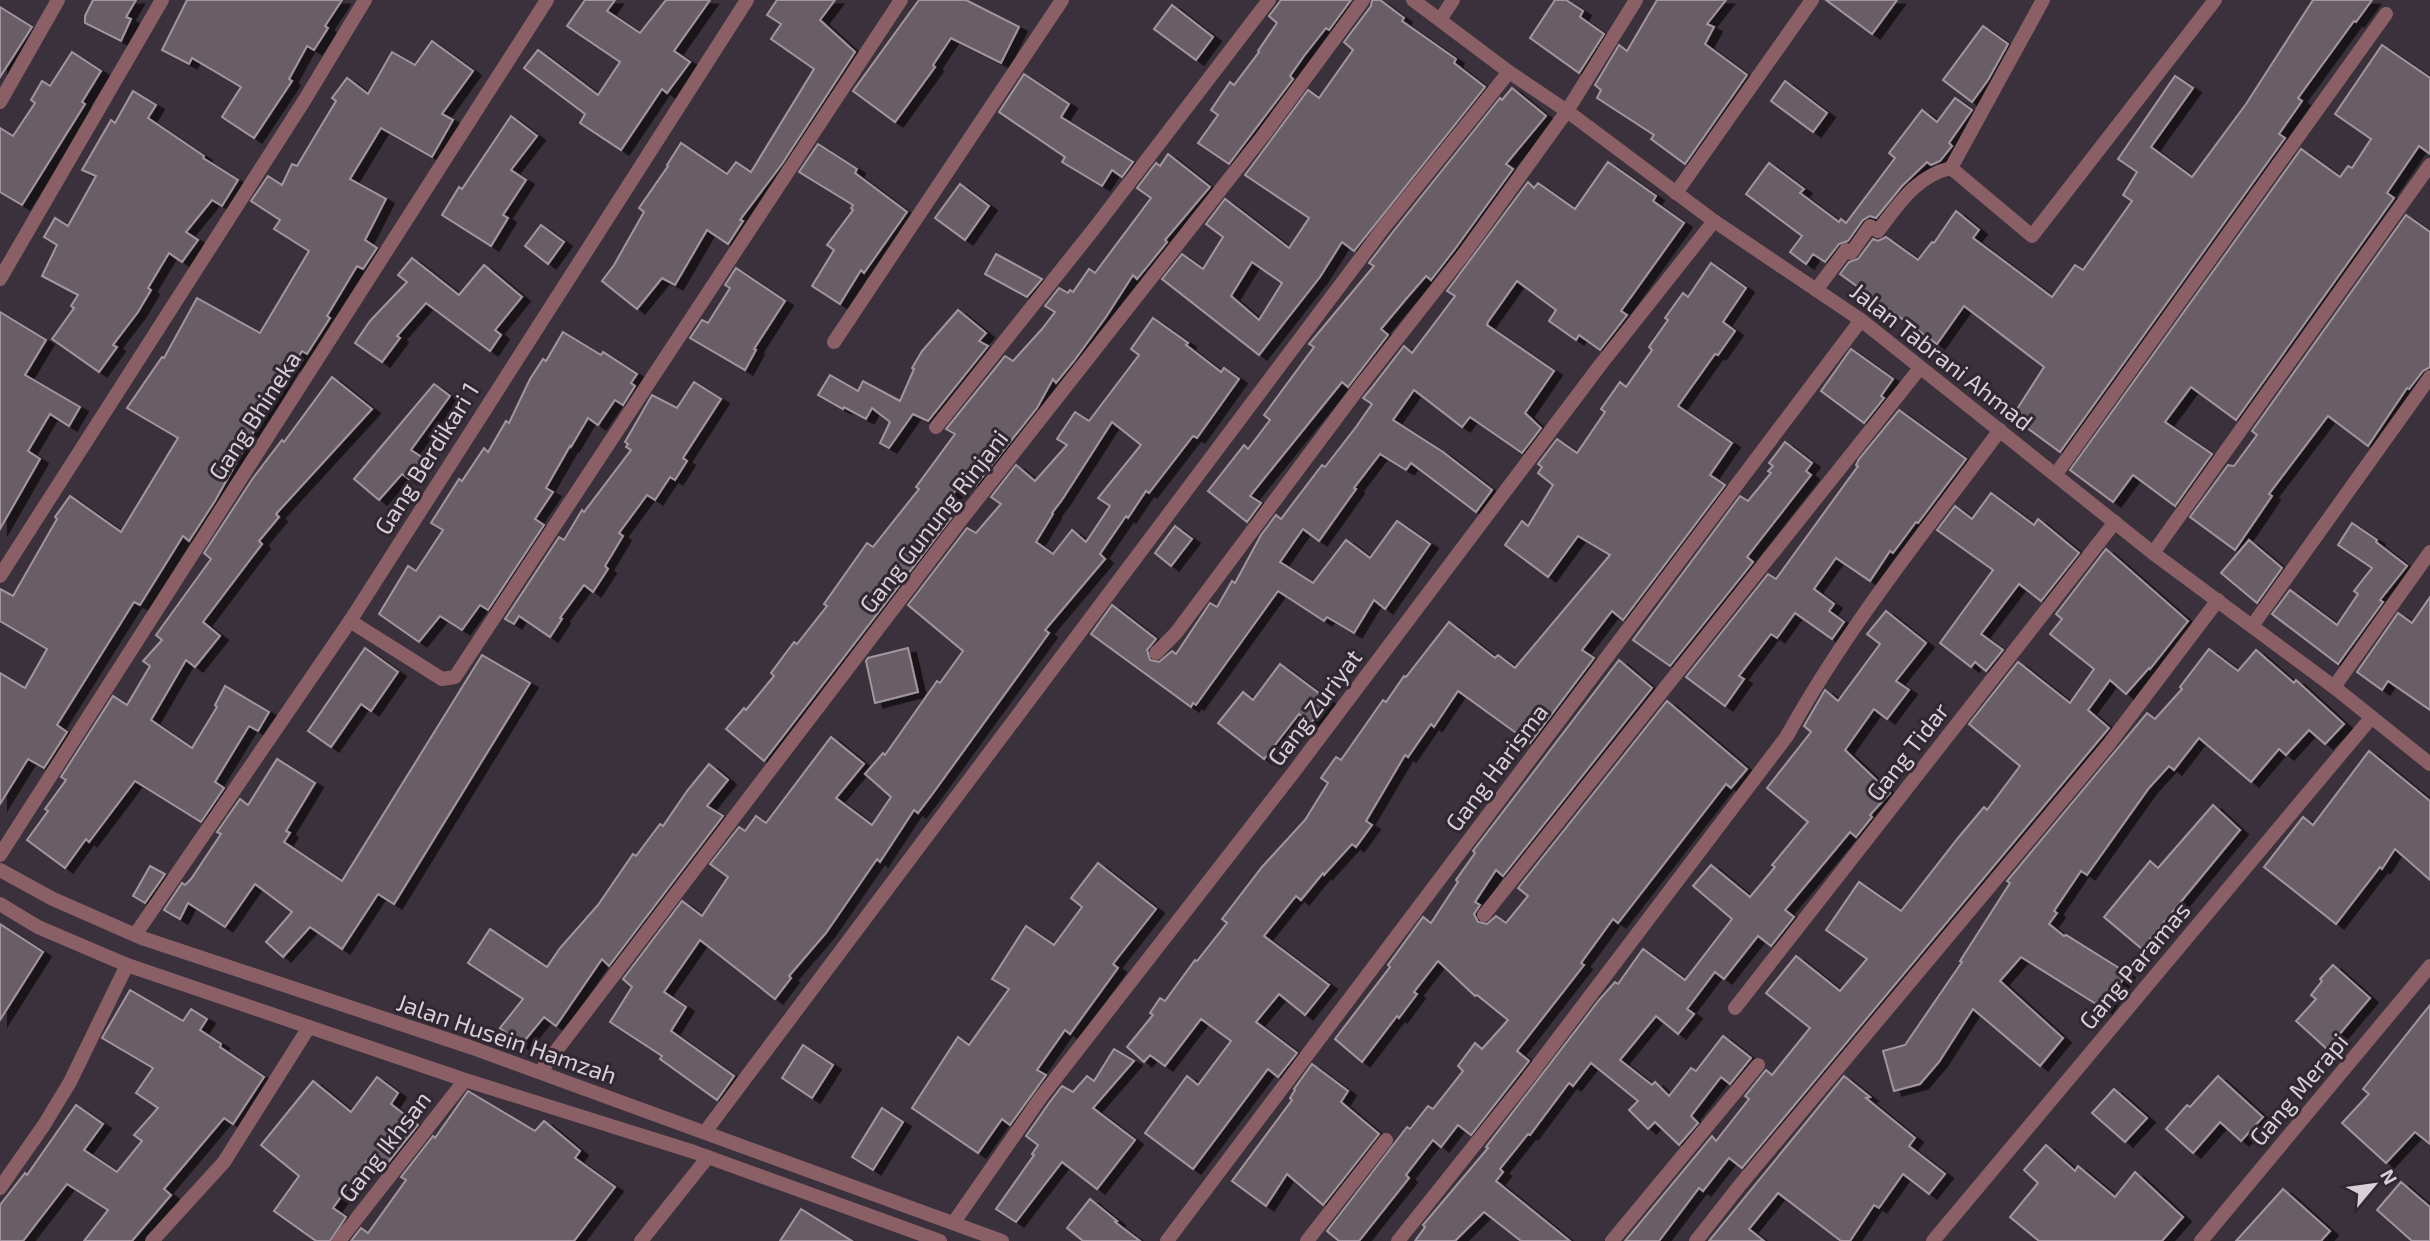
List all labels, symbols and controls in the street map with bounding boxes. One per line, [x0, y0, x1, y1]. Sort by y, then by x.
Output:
street label: Jalan Tabrani Ahmad [1845, 276, 2039, 436]
street label: Gang Bhineka [202, 345, 306, 485]
street label: Gang Berdikari 1 [368, 377, 484, 539]
street label: Gang Gunung Rinjani [853, 424, 1013, 618]
street label: Gang Zuriyat [1261, 643, 1367, 771]
street label: Gang Tidar [1860, 696, 1955, 806]
street label: Gang Harisma [1439, 698, 1553, 836]
street label: Gang Paramas [2072, 895, 2196, 1035]
street label: Jalan Husein Hamzah [393, 987, 621, 1089]
street label: Gang Merapi [2243, 1027, 2353, 1151]
street label: Gang Ikhsan [332, 1085, 436, 1207]
north arrow [2339, 1150, 2409, 1220]
text: N [2376, 1165, 2403, 1188]

